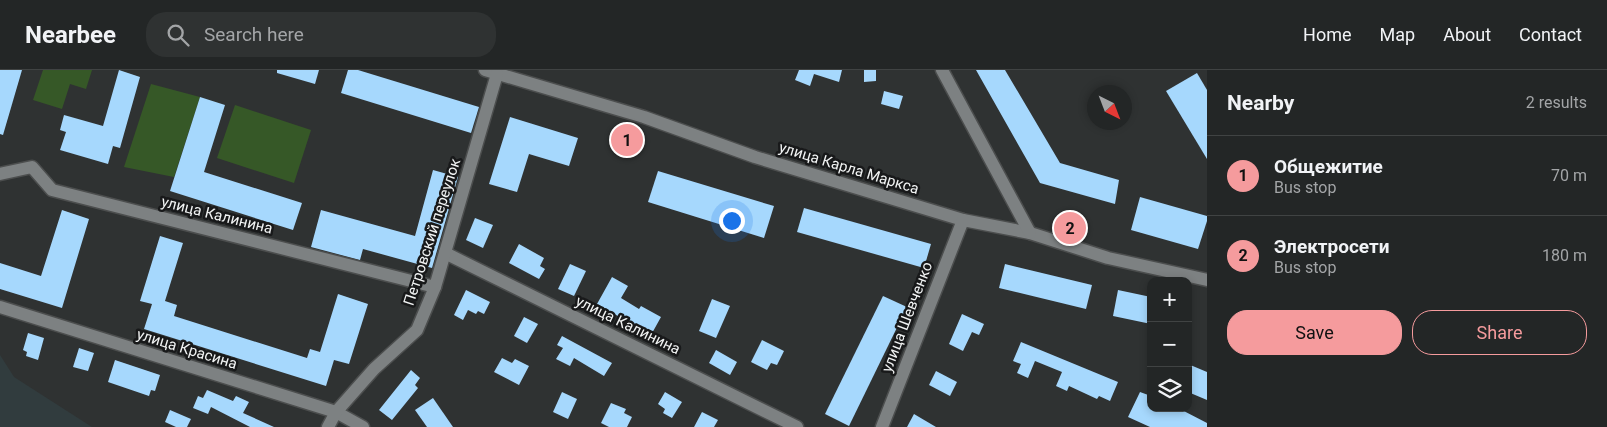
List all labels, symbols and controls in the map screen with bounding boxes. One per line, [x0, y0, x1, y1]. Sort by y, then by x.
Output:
search box [146, 12, 496, 57]
text: Nearbee [25, 21, 116, 49]
icon: search [164, 21, 192, 49]
text: Search here [204, 23, 304, 46]
text: Home [1303, 24, 1352, 45]
text: Map [1380, 24, 1415, 45]
text: About [1443, 24, 1491, 45]
text: Contact [1519, 24, 1582, 45]
north arrow [1087, 85, 1132, 130]
text: Nearby [1227, 91, 1294, 115]
text: 2 results [1526, 93, 1587, 112]
pin: 1 [611, 121, 643, 159]
street label: улица Карла Маркса [777, 138, 921, 198]
text: Общежитие [1274, 155, 1383, 178]
street label: Петровский переулок [400, 156, 464, 308]
text: 1 [1238, 166, 1248, 185]
text: 70 m [1551, 166, 1587, 185]
text: Bus stop [1274, 178, 1336, 197]
street label: улица Калинина [159, 192, 275, 238]
your location [719, 208, 745, 234]
pin: 2 [1054, 209, 1086, 247]
text: Электросети [1274, 235, 1389, 258]
text: 2 [1238, 246, 1248, 265]
text: 180 m [1542, 246, 1587, 265]
text: Bus stop [1274, 258, 1336, 277]
street label: улица Шевченко [878, 259, 936, 375]
map controls [1147, 277, 1192, 412]
button: + [1147, 277, 1192, 322]
street label: улица Калинина [573, 292, 683, 358]
button: Save [1227, 310, 1402, 355]
button: Share [1412, 310, 1587, 355]
button: − [1147, 322, 1192, 367]
street label: улица Красина [135, 325, 239, 373]
button: layers [1147, 367, 1192, 412]

